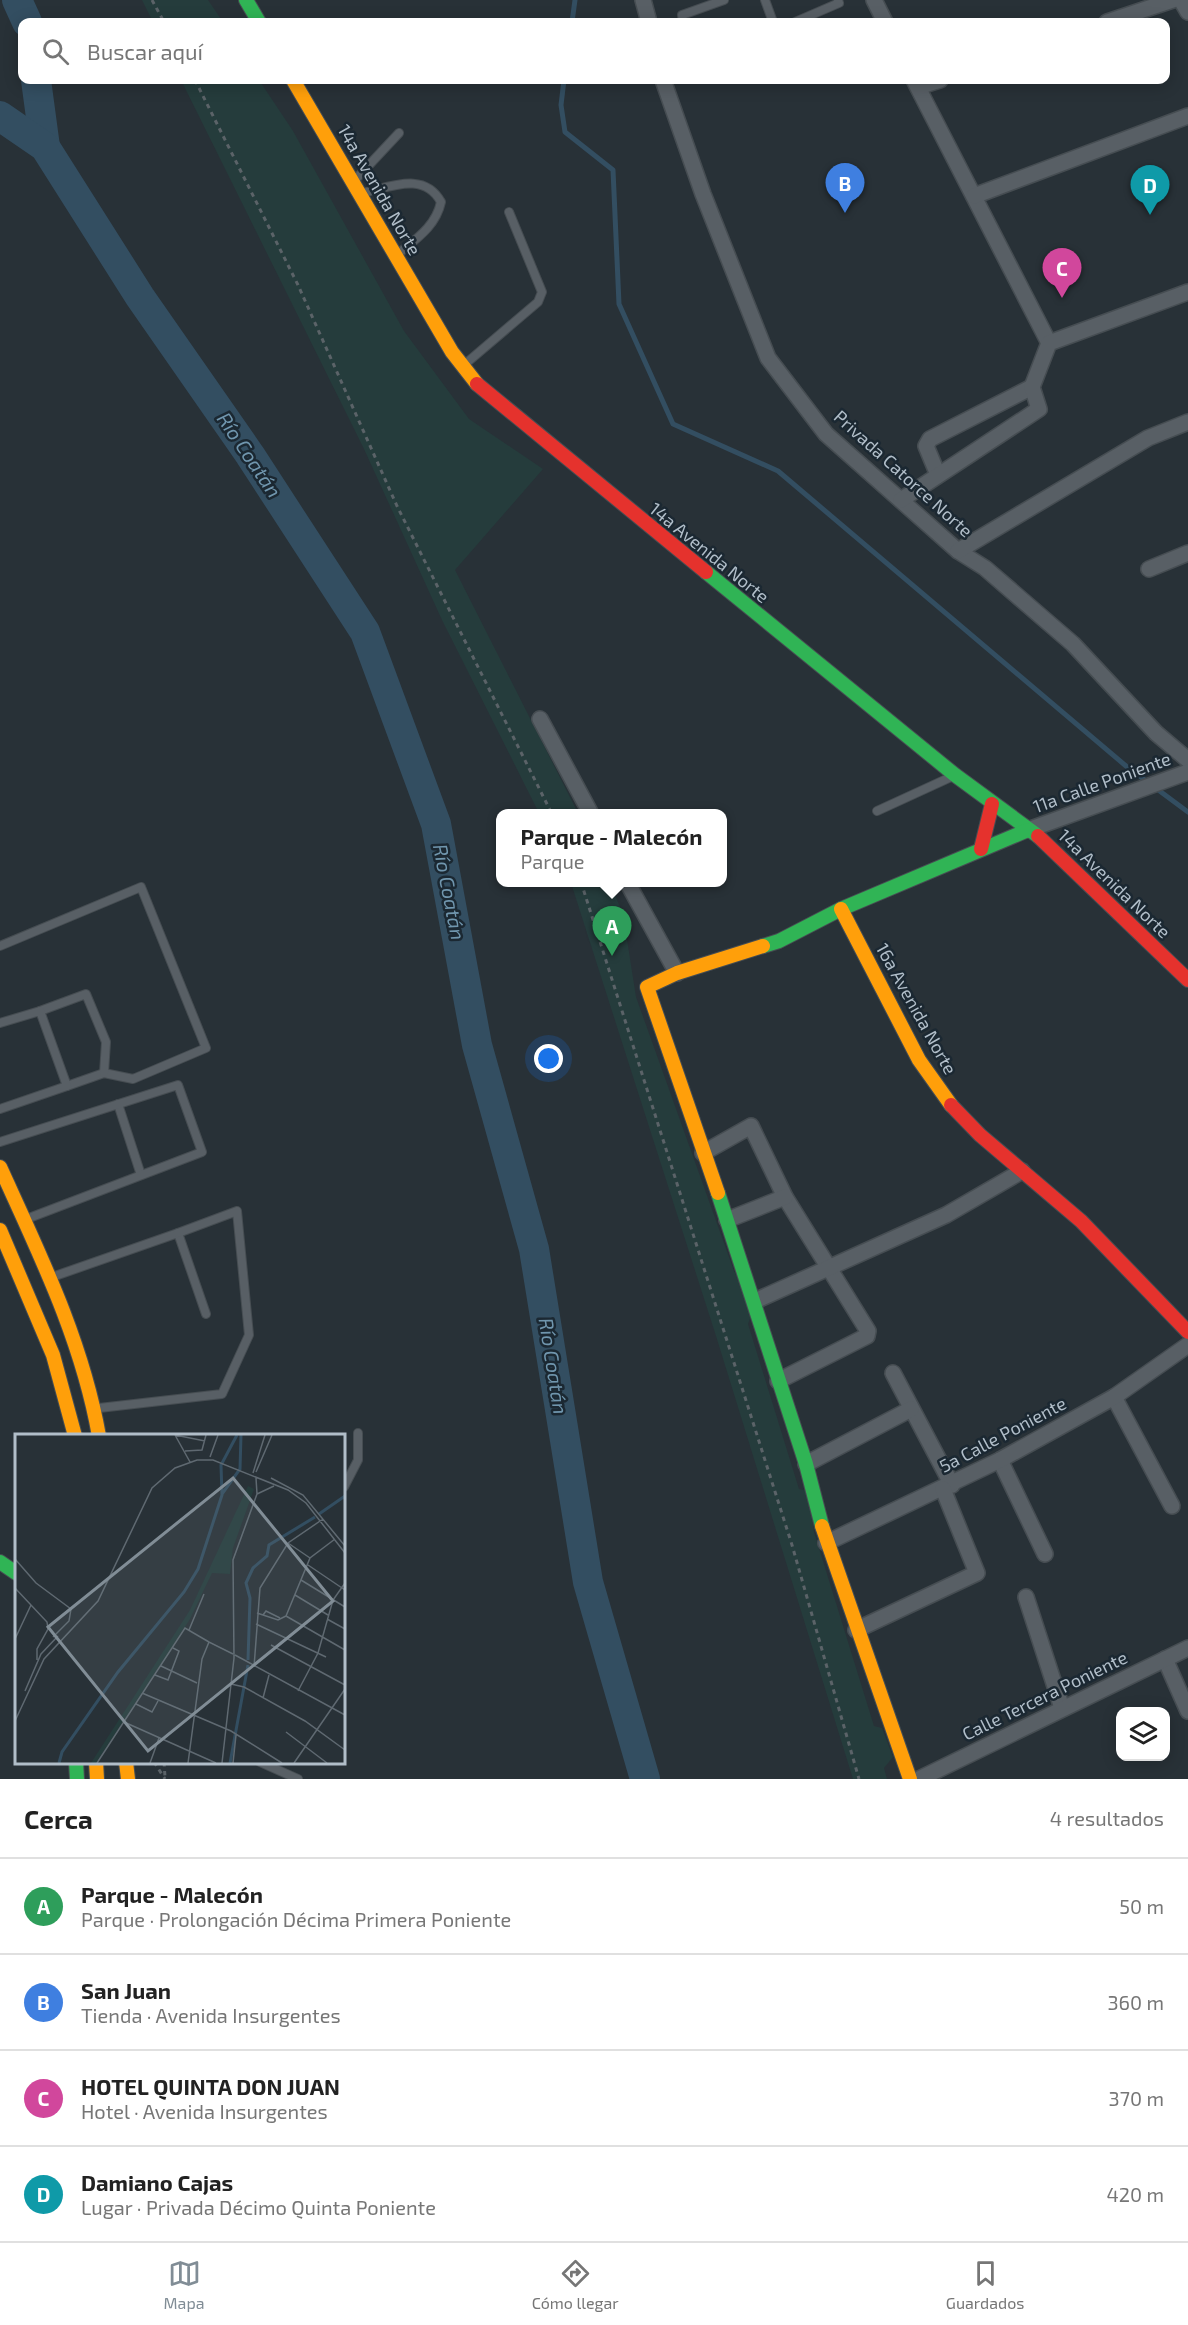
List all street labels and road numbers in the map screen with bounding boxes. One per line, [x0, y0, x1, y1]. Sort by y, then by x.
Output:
street label: 14a Avenida Norte [333, 120, 426, 259]
street label: Privada Catorce Norte [830, 405, 978, 541]
street label: 14a Avenida Norte [645, 497, 774, 607]
street label: 11a Calle Poniente [1030, 747, 1174, 817]
street label: 14a Avenida Norte [1054, 824, 1175, 942]
street label: 16a Avenida Norte [872, 939, 962, 1078]
street label: 5a Calle Poniente [935, 1391, 1070, 1477]
street label: Calle Tercera Poniente [958, 1646, 1131, 1745]

